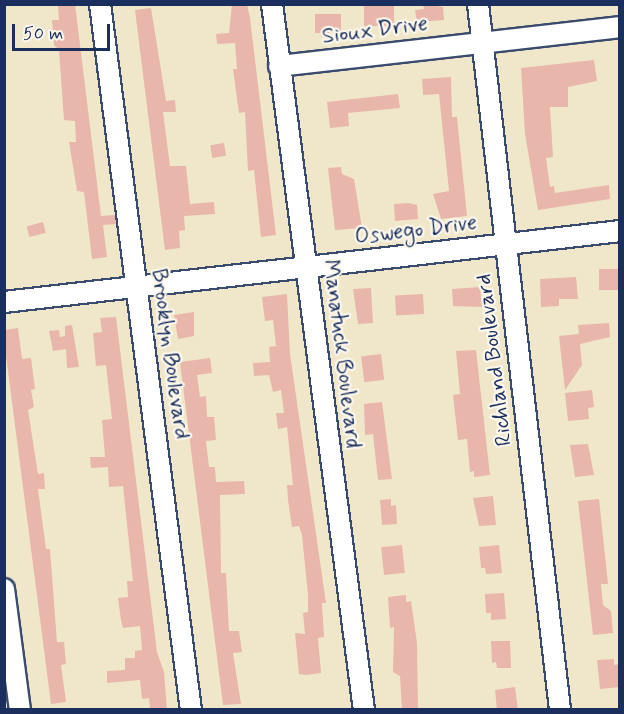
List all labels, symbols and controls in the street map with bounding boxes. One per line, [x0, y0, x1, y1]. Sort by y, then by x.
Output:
street label: Sioux Drive [321, 11, 429, 51]
scale bar [15, 12, 112, 50]
text: 50 m [23, 22, 63, 46]
street label: Oswego Drive [353, 210, 479, 252]
street label: Manatuck Boulevard [316, 259, 366, 449]
street label: Brooklyn Boulevard [144, 267, 194, 441]
street label: Richland Boulevard [471, 272, 519, 448]

